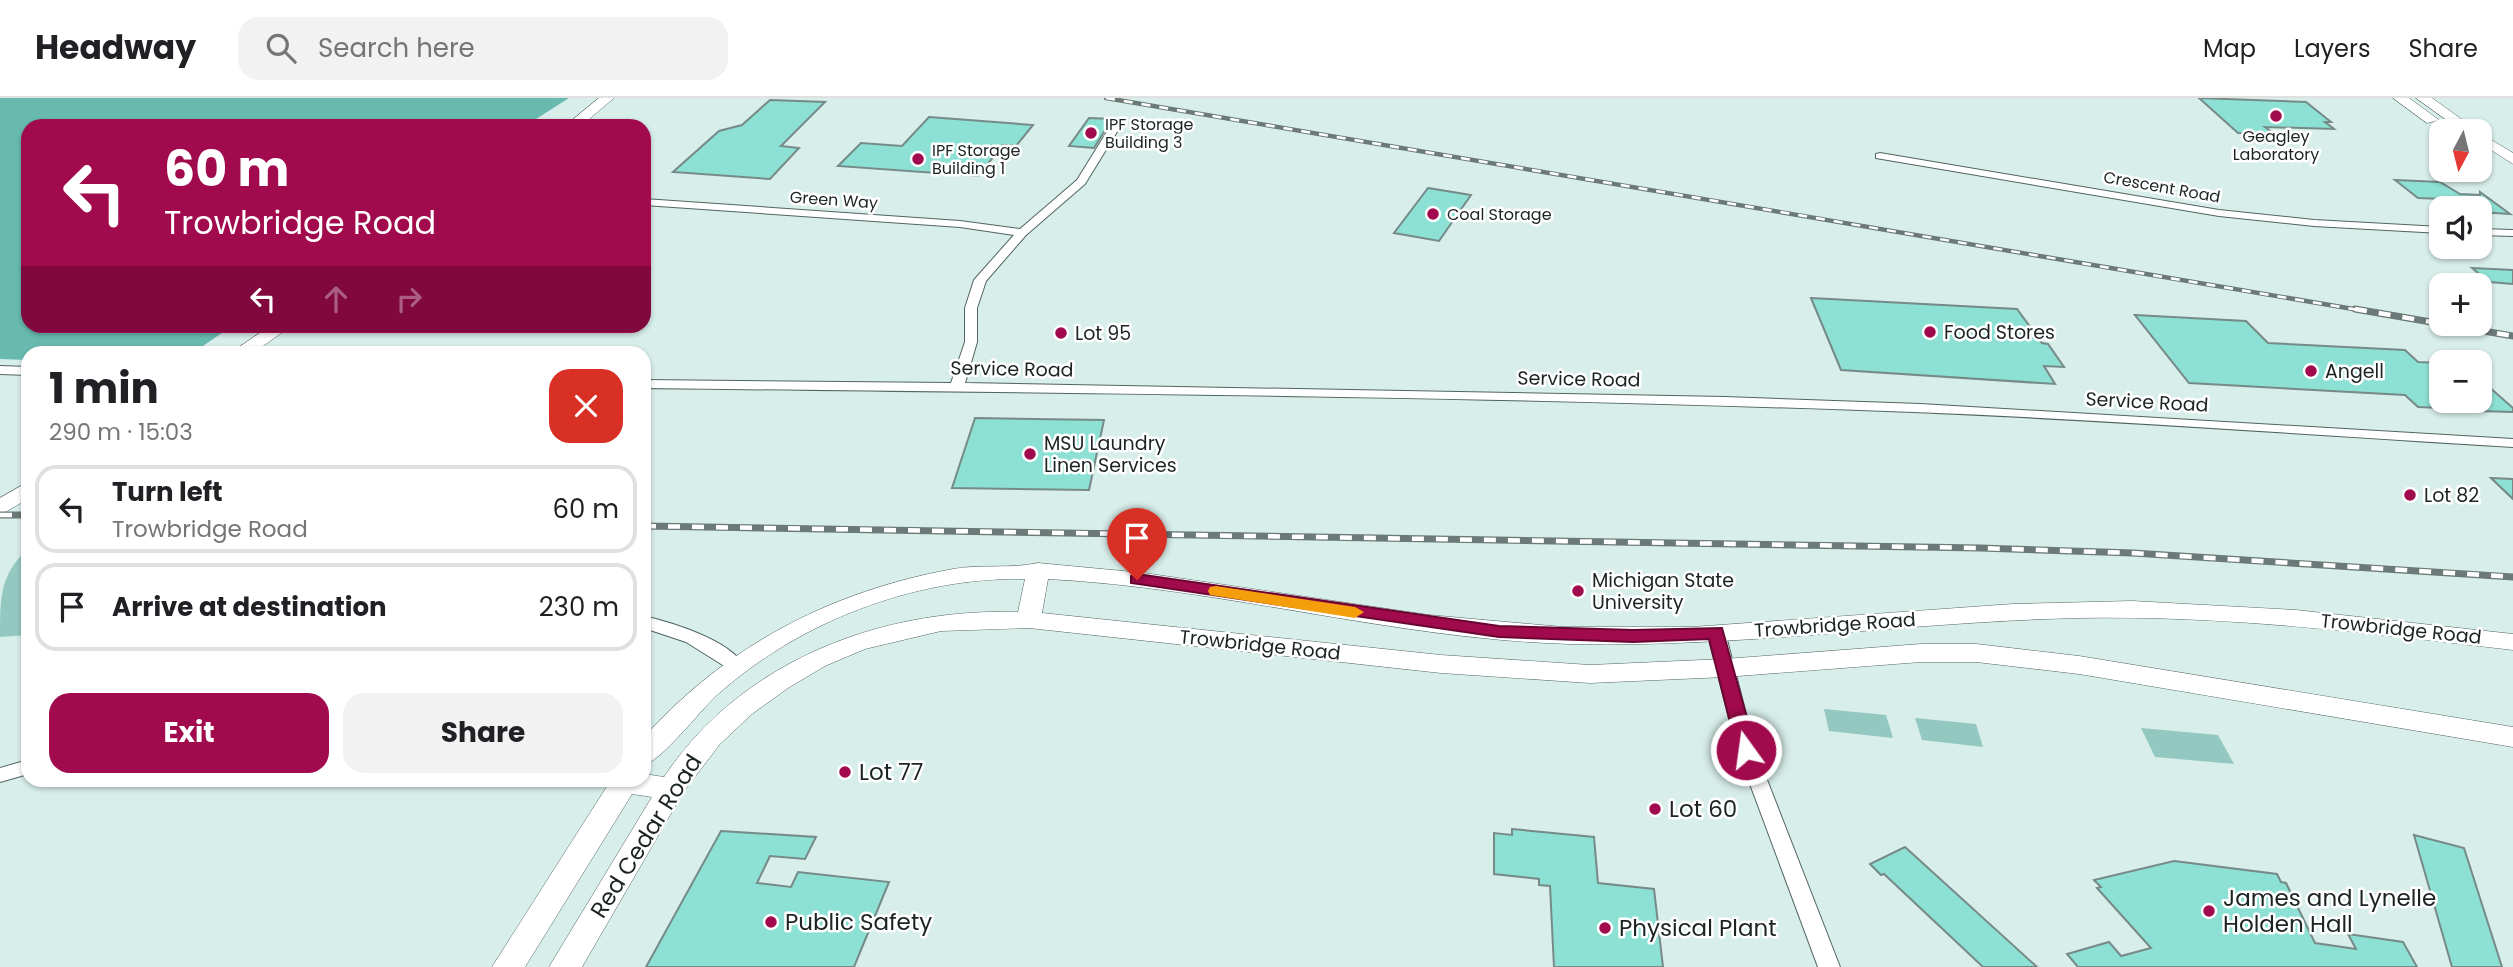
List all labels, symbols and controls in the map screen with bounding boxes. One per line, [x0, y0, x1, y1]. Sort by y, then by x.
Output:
search box [238, 17, 728, 80]
text: Headway [35, 24, 196, 71]
icon: search [262, 29, 300, 67]
text: Search here [318, 30, 475, 66]
text: Map [2203, 32, 2256, 65]
text: Layers [2294, 32, 2370, 65]
text: Share [2408, 32, 2478, 65]
marker: Geagley Laboratory [2268, 108, 2284, 124]
place label: IPF Storage Building 3 [1105, 113, 1194, 154]
north arrow [2429, 119, 2492, 182]
map controls [2429, 119, 2492, 413]
marker: IPF Storage Building 3 [1083, 125, 1099, 141]
place label: Geagley Laboratory [2233, 125, 2319, 166]
text: 60 m [164, 135, 289, 203]
place label: IPF Storage Building 1 [932, 139, 1021, 180]
icon: left [49, 147, 140, 238]
marker: IPF Storage Building 1 [910, 151, 926, 167]
street label: Crescent Road [2102, 165, 2222, 209]
street label: Green Way [789, 185, 879, 215]
button: sound [2429, 196, 2492, 259]
text: Trowbridge Road [164, 200, 436, 245]
place label: Coal Storage [1447, 203, 1552, 226]
marker: Coal Storage [1425, 206, 1441, 222]
button: + [2429, 273, 2492, 336]
icon: left [244, 280, 282, 318]
icon: ahead [317, 280, 355, 318]
icon: right [390, 280, 428, 318]
place label: Food Stores [1944, 319, 2055, 346]
place label: Lot 95 [1075, 320, 1131, 347]
marker: Food Stores [1922, 324, 1938, 340]
marker: Lot 95 [1053, 325, 1069, 341]
button: − [2429, 350, 2492, 413]
street label: Service Road [950, 354, 1074, 384]
place label: Angell [2325, 358, 2384, 385]
text: 1 min [49, 359, 159, 418]
marker: Angell [2303, 363, 2319, 379]
street label: Service Road [1517, 364, 1641, 394]
button: close [549, 369, 623, 443]
street label: Service Road [2085, 385, 2209, 419]
text: 290 m · 15:03 [49, 416, 193, 448]
place label: MSU Laundry Linen Services [1044, 430, 1177, 479]
marker: MSU Laundry Linen Services [1022, 446, 1038, 462]
text: Turn left [112, 474, 223, 510]
place label: Lot 82 [2424, 482, 2479, 509]
marker: Lot 82 [2402, 487, 2418, 503]
icon: left [53, 490, 91, 528]
text: 60 m [552, 491, 619, 527]
pin [1107, 508, 1167, 580]
text: Trowbridge Road [112, 513, 308, 545]
icon: arrive [1118, 519, 1156, 557]
place label: Michigan State University [1592, 567, 1734, 616]
marker: Michigan State University [1570, 583, 1586, 599]
icon: arrive [53, 588, 91, 626]
text: Arrive at destination [112, 589, 387, 625]
text: 230 m [539, 589, 619, 625]
street label: Trowbridge Road [1753, 606, 1917, 644]
street label: Trowbridge Road [2319, 607, 2483, 651]
street label: Trowbridge Road [1178, 623, 1342, 667]
button: Exit [49, 693, 329, 773]
button: Share [343, 693, 623, 773]
position arrow [1709, 713, 1783, 787]
street label: Red Cedar Road [583, 748, 709, 924]
place label: Lot 77 [859, 756, 923, 788]
marker: Lot 77 [837, 764, 853, 780]
place label: Lot 60 [1669, 793, 1737, 825]
marker: Lot 60 [1647, 801, 1663, 817]
place label: James and Lynelle Holden Hall [2223, 882, 2436, 940]
marker: James and Lynelle Holden Hall [2201, 903, 2217, 919]
place label: Public Safety [785, 906, 932, 938]
place label: Physical Plant [1619, 912, 1777, 944]
marker: Public Safety [763, 914, 779, 930]
marker: Physical Plant [1597, 920, 1613, 936]

